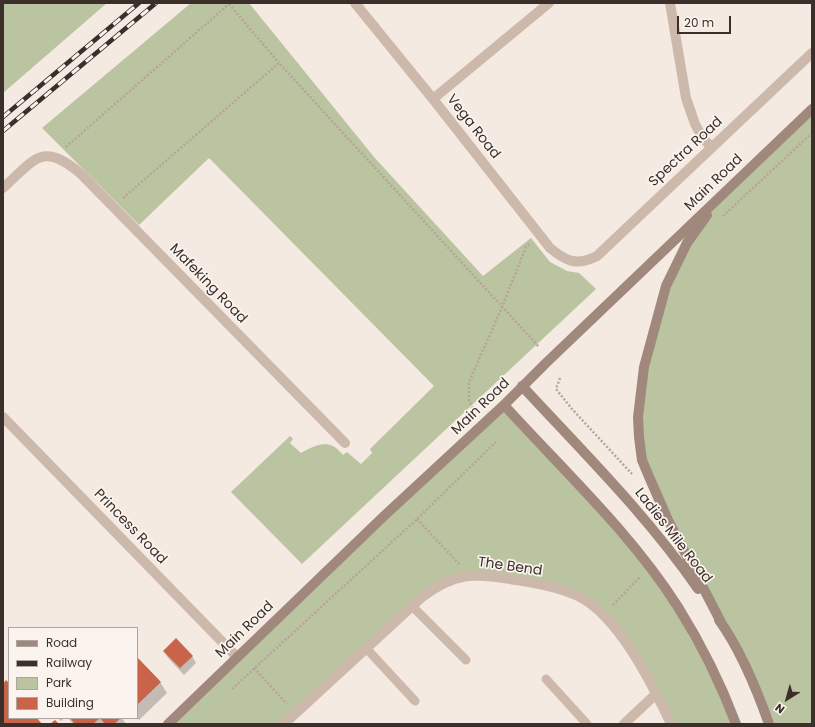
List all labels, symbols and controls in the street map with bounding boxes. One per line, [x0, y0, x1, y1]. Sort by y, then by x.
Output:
scale bar [679, 8, 733, 34]
text: 20 m [684, 14, 714, 31]
street label: Vega Road [443, 91, 503, 163]
street label: Spectra Road [646, 114, 726, 190]
street label: Main Road [682, 151, 746, 215]
street label: Mafeking Road [166, 241, 250, 327]
street label: Main Road [449, 375, 513, 439]
street label: Ladies Mile Road [631, 485, 715, 587]
street label: Princess Road [90, 486, 170, 568]
street label: The Bend [477, 554, 543, 580]
street label: Main Road [213, 598, 277, 662]
legend [8, 627, 138, 719]
text: Road [46, 634, 77, 651]
text: Railway [46, 654, 92, 671]
text: Park [46, 674, 72, 691]
north arrow [767, 679, 807, 719]
text: Building [46, 694, 94, 711]
text: N [772, 700, 788, 717]

